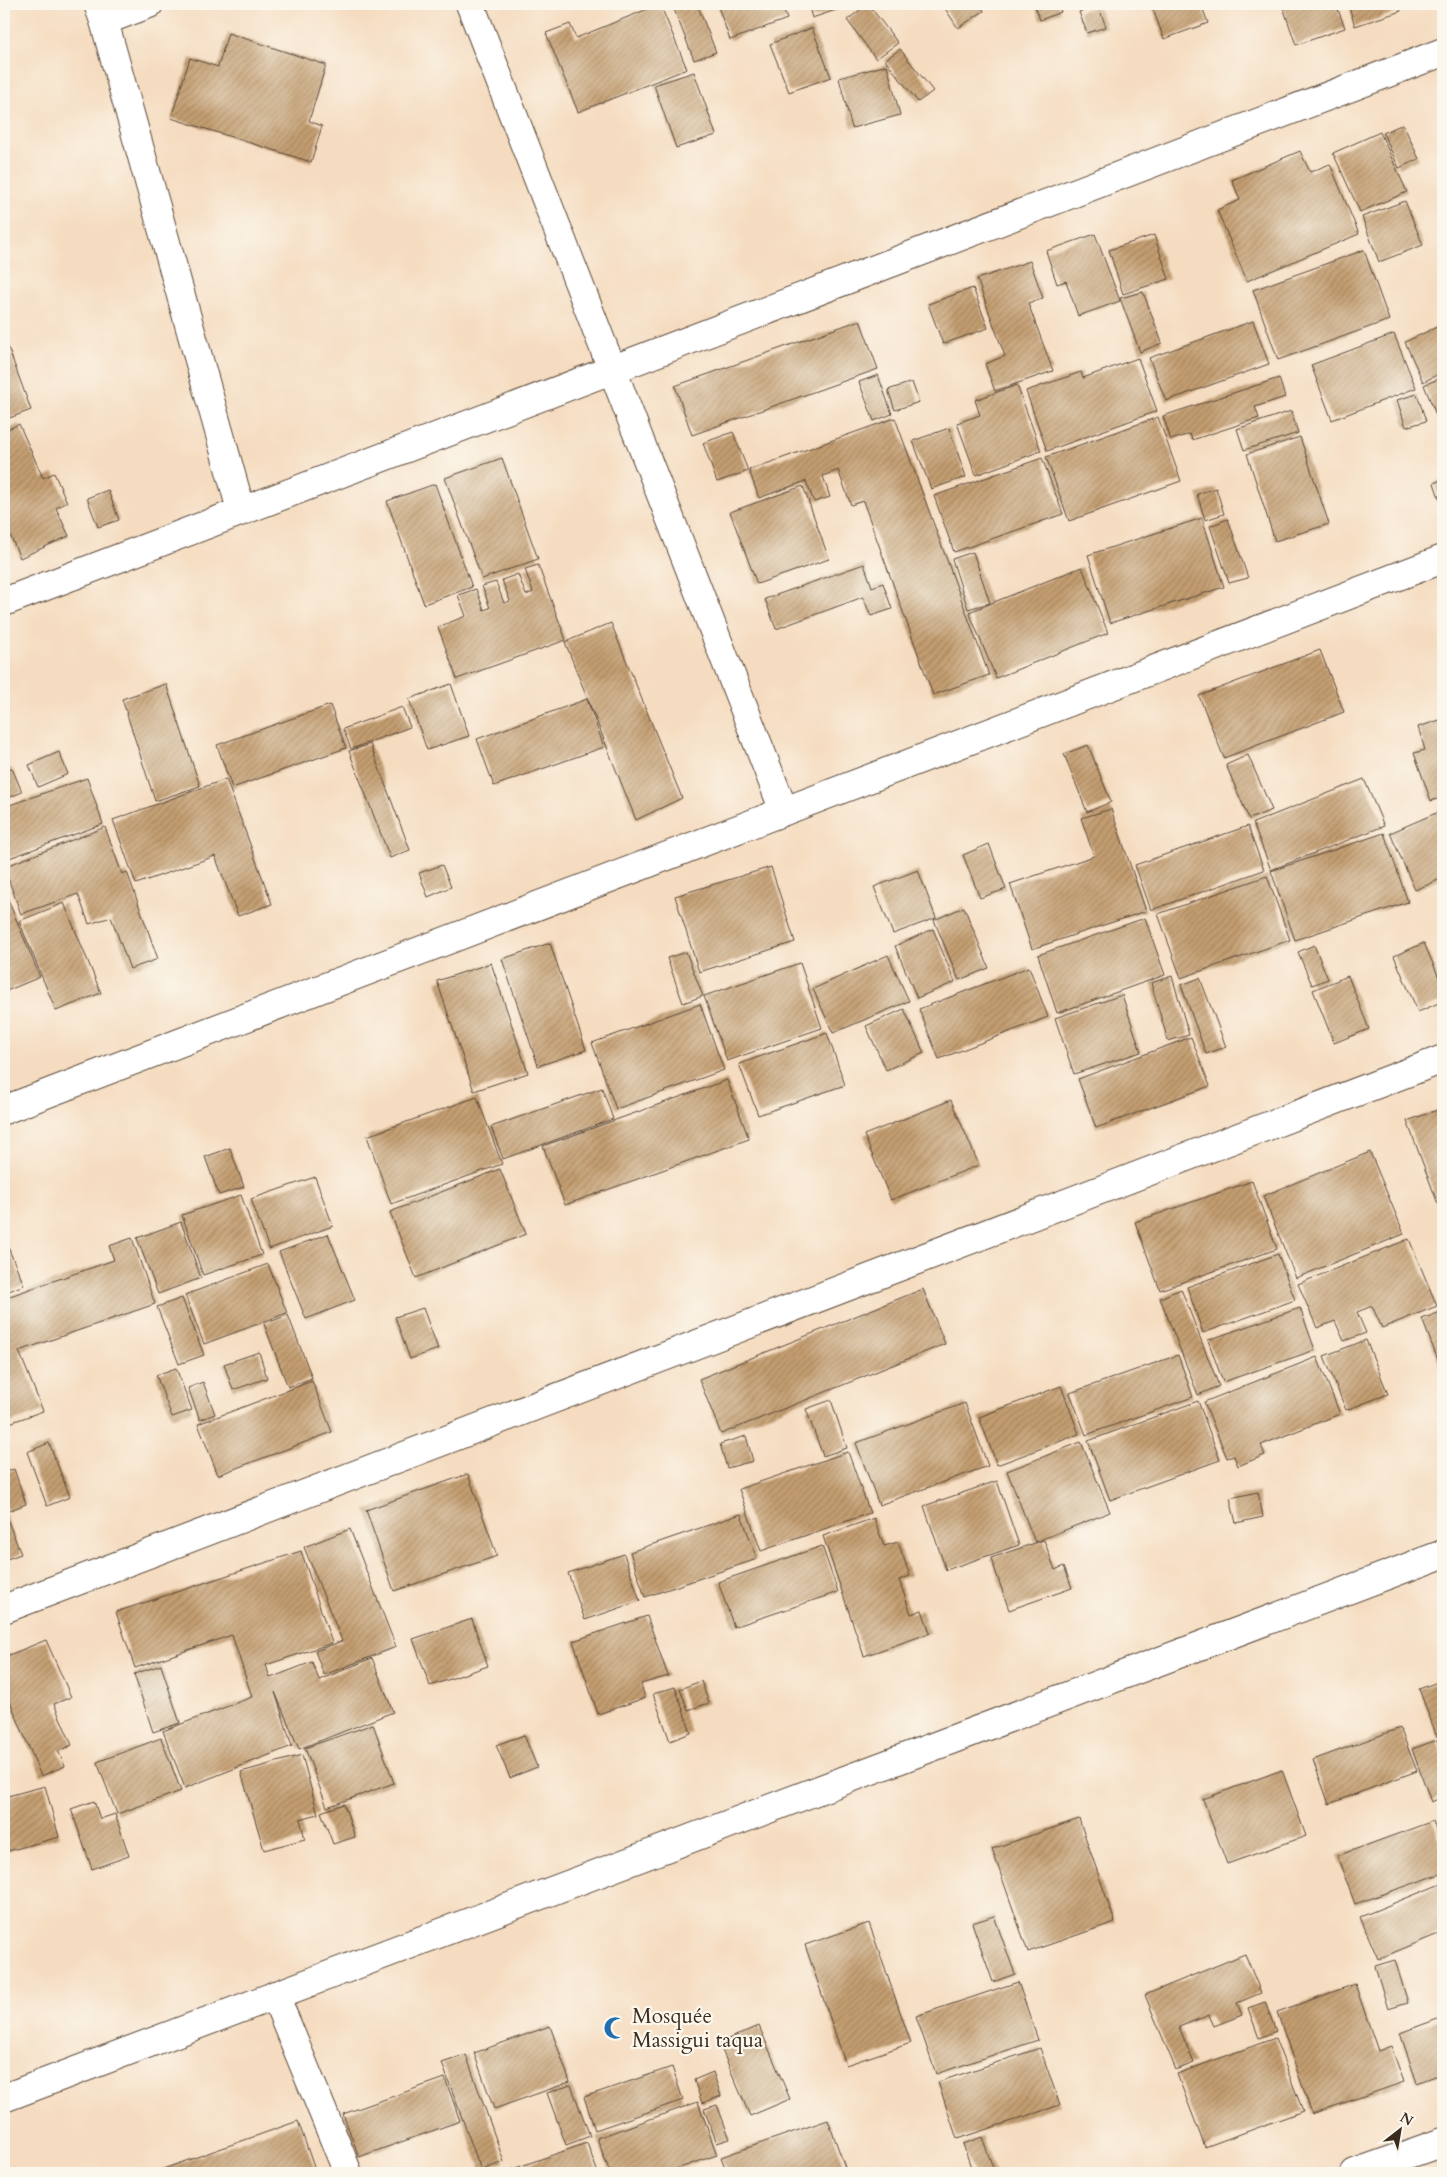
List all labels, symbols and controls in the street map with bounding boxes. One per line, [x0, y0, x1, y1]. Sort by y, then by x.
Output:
place label: Mosquée Massigui taqua [632, 2002, 763, 2055]
mosque icon: Mosquée Massigui taqua [602, 2015, 628, 2041]
north arrow [1374, 2104, 1424, 2154]
text: N [1396, 2108, 1417, 2131]

